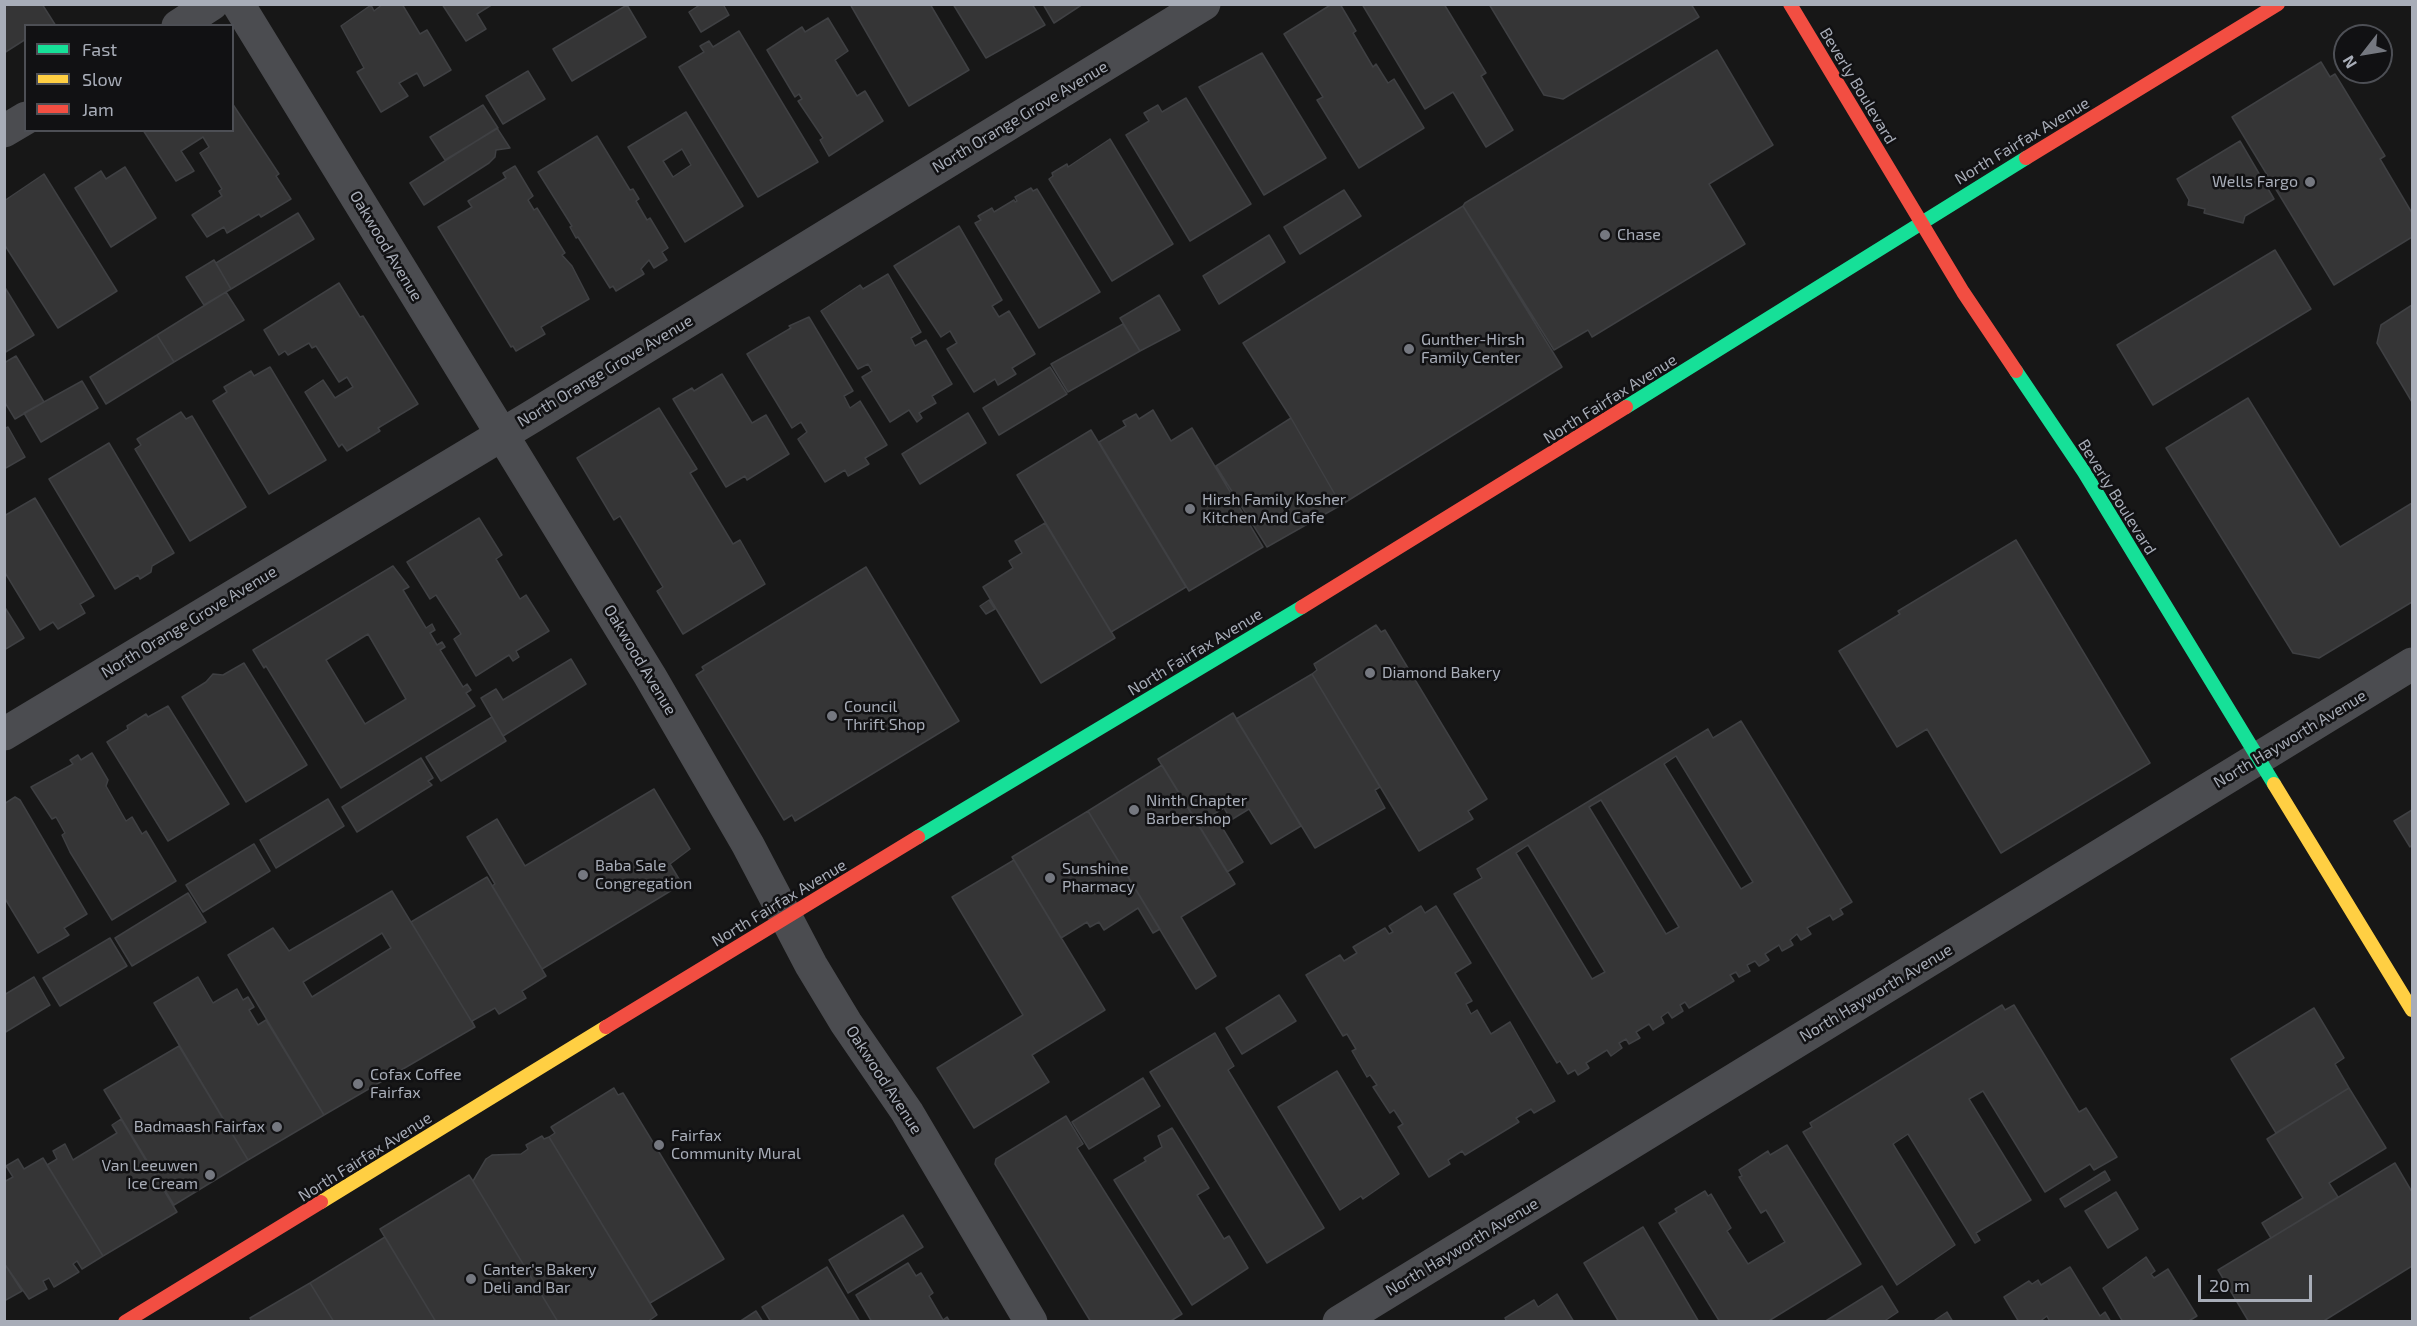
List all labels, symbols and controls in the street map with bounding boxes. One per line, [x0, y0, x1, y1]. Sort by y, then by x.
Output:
legend [24, 24, 234, 132]
street label: Beverly Boulevard [1816, 24, 1900, 148]
north arrow [2333, 24, 2393, 84]
text: Fast [82, 38, 117, 60]
text: N [2338, 53, 2360, 72]
street label: North Orange Grove Avenue [929, 57, 1111, 177]
text: Slow [82, 68, 122, 90]
street label: North Fairfax Avenue [1951, 93, 2093, 189]
text: Jam [82, 98, 114, 120]
place label: Wells Fargo [2212, 172, 2298, 192]
marker: Wells Fargo [2303, 175, 2317, 189]
street label: Oakwood Avenue [346, 187, 426, 305]
place label: Chase [1617, 225, 1661, 245]
marker: Chase [1598, 228, 1612, 242]
street label: North Orange Grove Avenue [514, 311, 696, 431]
place label: Gunther-Hirsh Family Center [1421, 330, 1525, 368]
marker: Gunther-Hirsh Family Center [1402, 342, 1416, 356]
street label: North Fairfax Avenue [1540, 350, 1680, 448]
street label: Beverly Boulevard [2074, 436, 2160, 558]
place label: Hirsh Family Kosher Kitchen And Cafe [1202, 490, 1346, 528]
marker: Hirsh Family Kosher Kitchen And Cafe [1183, 502, 1197, 516]
street label: North Orange Grove Avenue [98, 562, 280, 682]
street label: Oakwood Avenue [600, 601, 680, 719]
street label: North Fairfax Avenue [1124, 604, 1266, 700]
place label: Diamond Bakery [1382, 663, 1501, 683]
marker: Diamond Bakery [1363, 666, 1377, 680]
street label: North Hayworth Avenue [2210, 686, 2370, 792]
place label: Council Thrift Shop [844, 697, 925, 735]
marker: Council Thrift Shop [825, 709, 839, 723]
place label: Ninth Chapter Barbershop [1146, 791, 1247, 829]
marker: Ninth Chapter Barbershop [1127, 803, 1141, 817]
street label: North Fairfax Avenue [708, 855, 850, 951]
place label: Baba Sale Congregation [595, 856, 692, 894]
place label: Sunshine Pharmacy [1062, 859, 1135, 897]
marker: Baba Sale Congregation [576, 868, 590, 882]
marker: Sunshine Pharmacy [1043, 871, 1057, 885]
street label: North Hayworth Avenue [1796, 940, 1956, 1046]
street label: Oakwood Avenue [842, 1022, 926, 1138]
place label: Cofax Coffee Fairfax [370, 1065, 462, 1103]
marker: Cofax Coffee Fairfax [351, 1077, 365, 1091]
street label: North Fairfax Avenue [295, 1108, 435, 1206]
place label: Badmaash Fairfax [134, 1117, 265, 1137]
marker: Badmaash Fairfax [270, 1120, 284, 1134]
place label: Fairfax Community Mural [671, 1126, 801, 1164]
marker: Fairfax Community Mural [652, 1138, 666, 1152]
place label: Van Leeuwen Ice Cream [102, 1156, 198, 1194]
marker: Van Leeuwen Ice Cream [203, 1168, 217, 1182]
street label: North Hayworth Avenue [1382, 1194, 1542, 1300]
place label: Canter's Bakery Deli and Bar [483, 1260, 596, 1298]
scale bar [2201, 1263, 2315, 1301]
marker: Canter's Bakery Deli and Bar [464, 1272, 478, 1286]
text: 20 m [2209, 1274, 2250, 1296]

